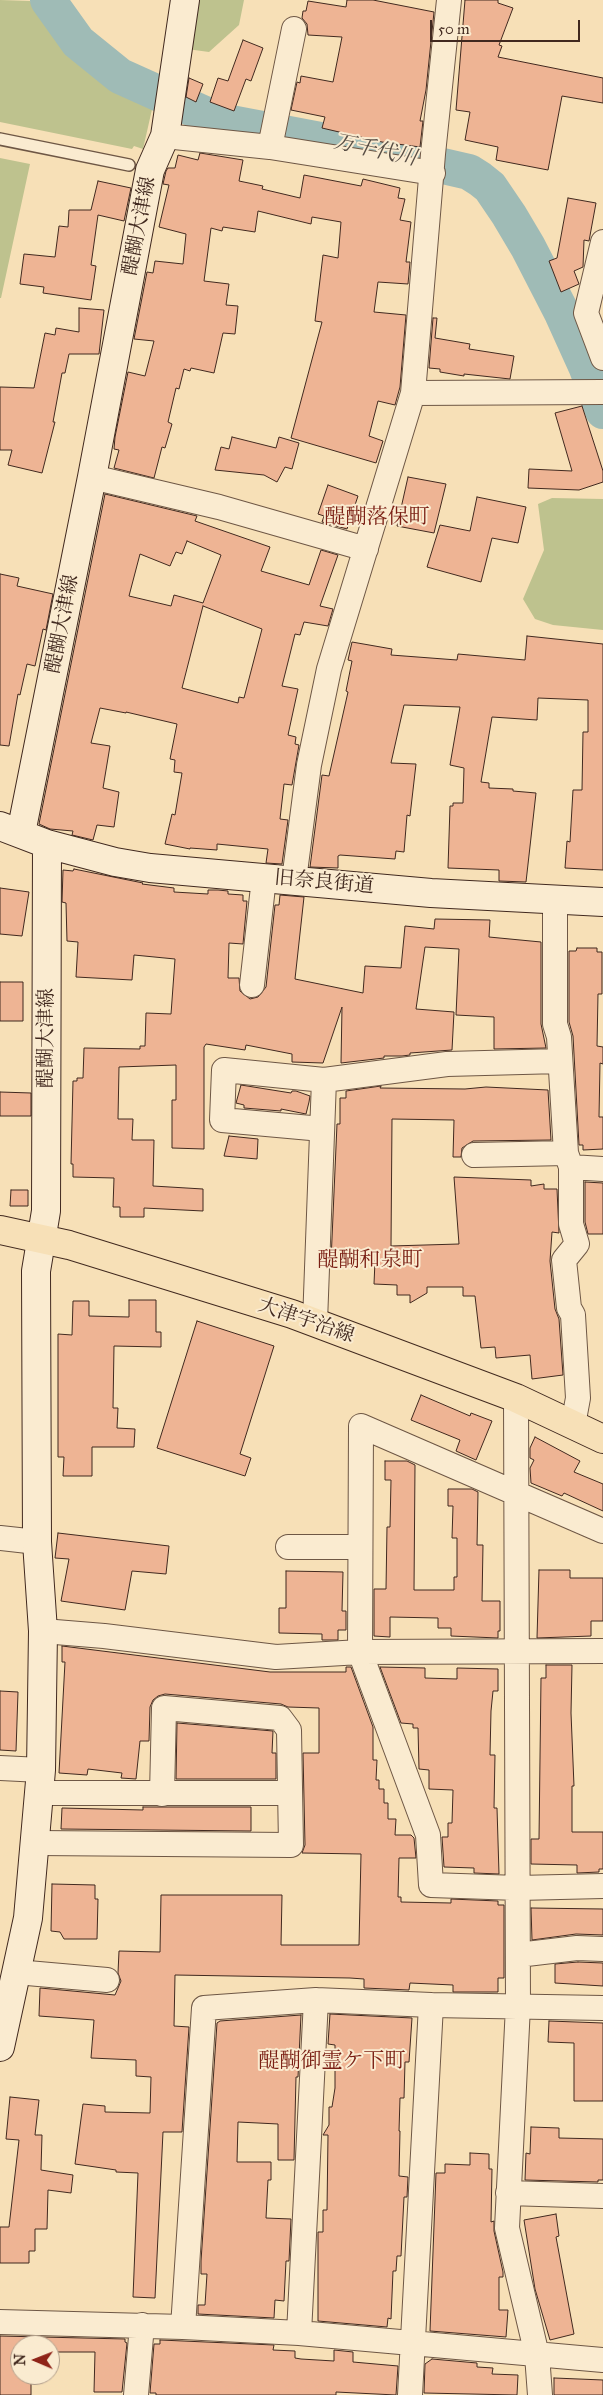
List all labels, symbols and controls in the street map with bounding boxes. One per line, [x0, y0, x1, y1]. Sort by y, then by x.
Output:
scale bar [433, 10, 583, 42]
text: 50 m [438, 20, 470, 38]
water label: 万千代川 [331, 130, 419, 172]
street label: 醍醐大津線 [119, 175, 161, 277]
district label: 醍醐落保町 [325, 505, 429, 531]
street label: 醍醐大津線 [42, 573, 84, 675]
street label: 旧奈良街道 [273, 867, 375, 899]
street label: 醍醐大津線 [35, 988, 59, 1088]
district label: 醍醐和泉町 [318, 1248, 422, 1274]
street label: 大津宇治線 [255, 1293, 357, 1349]
district label: 醍醐御霊ケ下町 [259, 2049, 405, 2075]
north arrow [10, 2335, 60, 2385]
text: N [12, 2354, 29, 2366]

